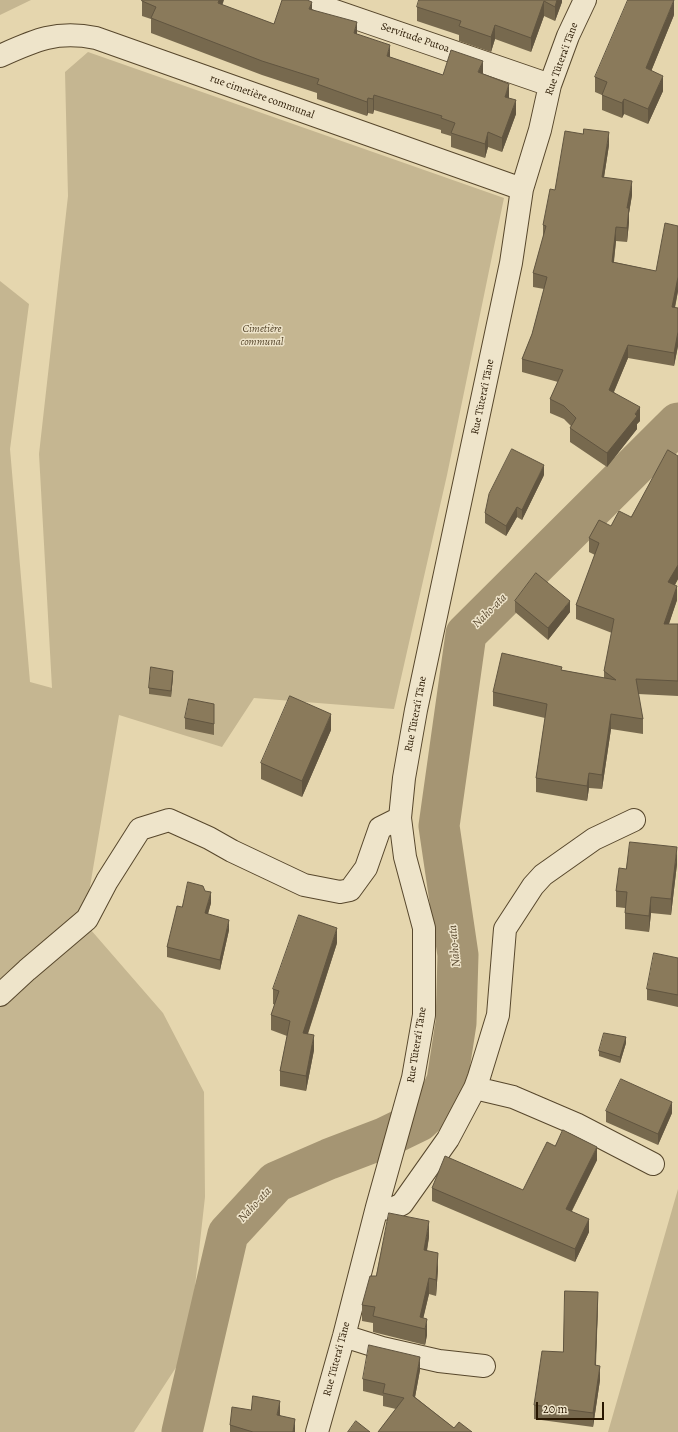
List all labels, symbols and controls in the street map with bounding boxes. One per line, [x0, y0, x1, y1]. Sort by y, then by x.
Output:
street label: Servitude Putoa [379, 20, 451, 56]
street label: Rue Tūtera'i Tāne [543, 21, 581, 97]
street label: rue cimetière communal [208, 72, 316, 122]
park label: Cimetière communal [241, 322, 283, 348]
street label: Rue Tūtera'i Tāne [469, 358, 497, 436]
water label: Naho-ata [470, 591, 510, 631]
street label: Rue Tūtera'i Tāne [402, 675, 430, 753]
water label: Naho-ata [446, 924, 464, 968]
street label: Rue Tūtera'i Tāne [404, 1006, 430, 1084]
water label: Naho-ata [235, 1185, 275, 1225]
street label: Rue Tūtera'i Tāne [321, 1320, 353, 1398]
scale bar [538, 1394, 606, 1420]
text: 20 m [543, 1401, 567, 1417]

